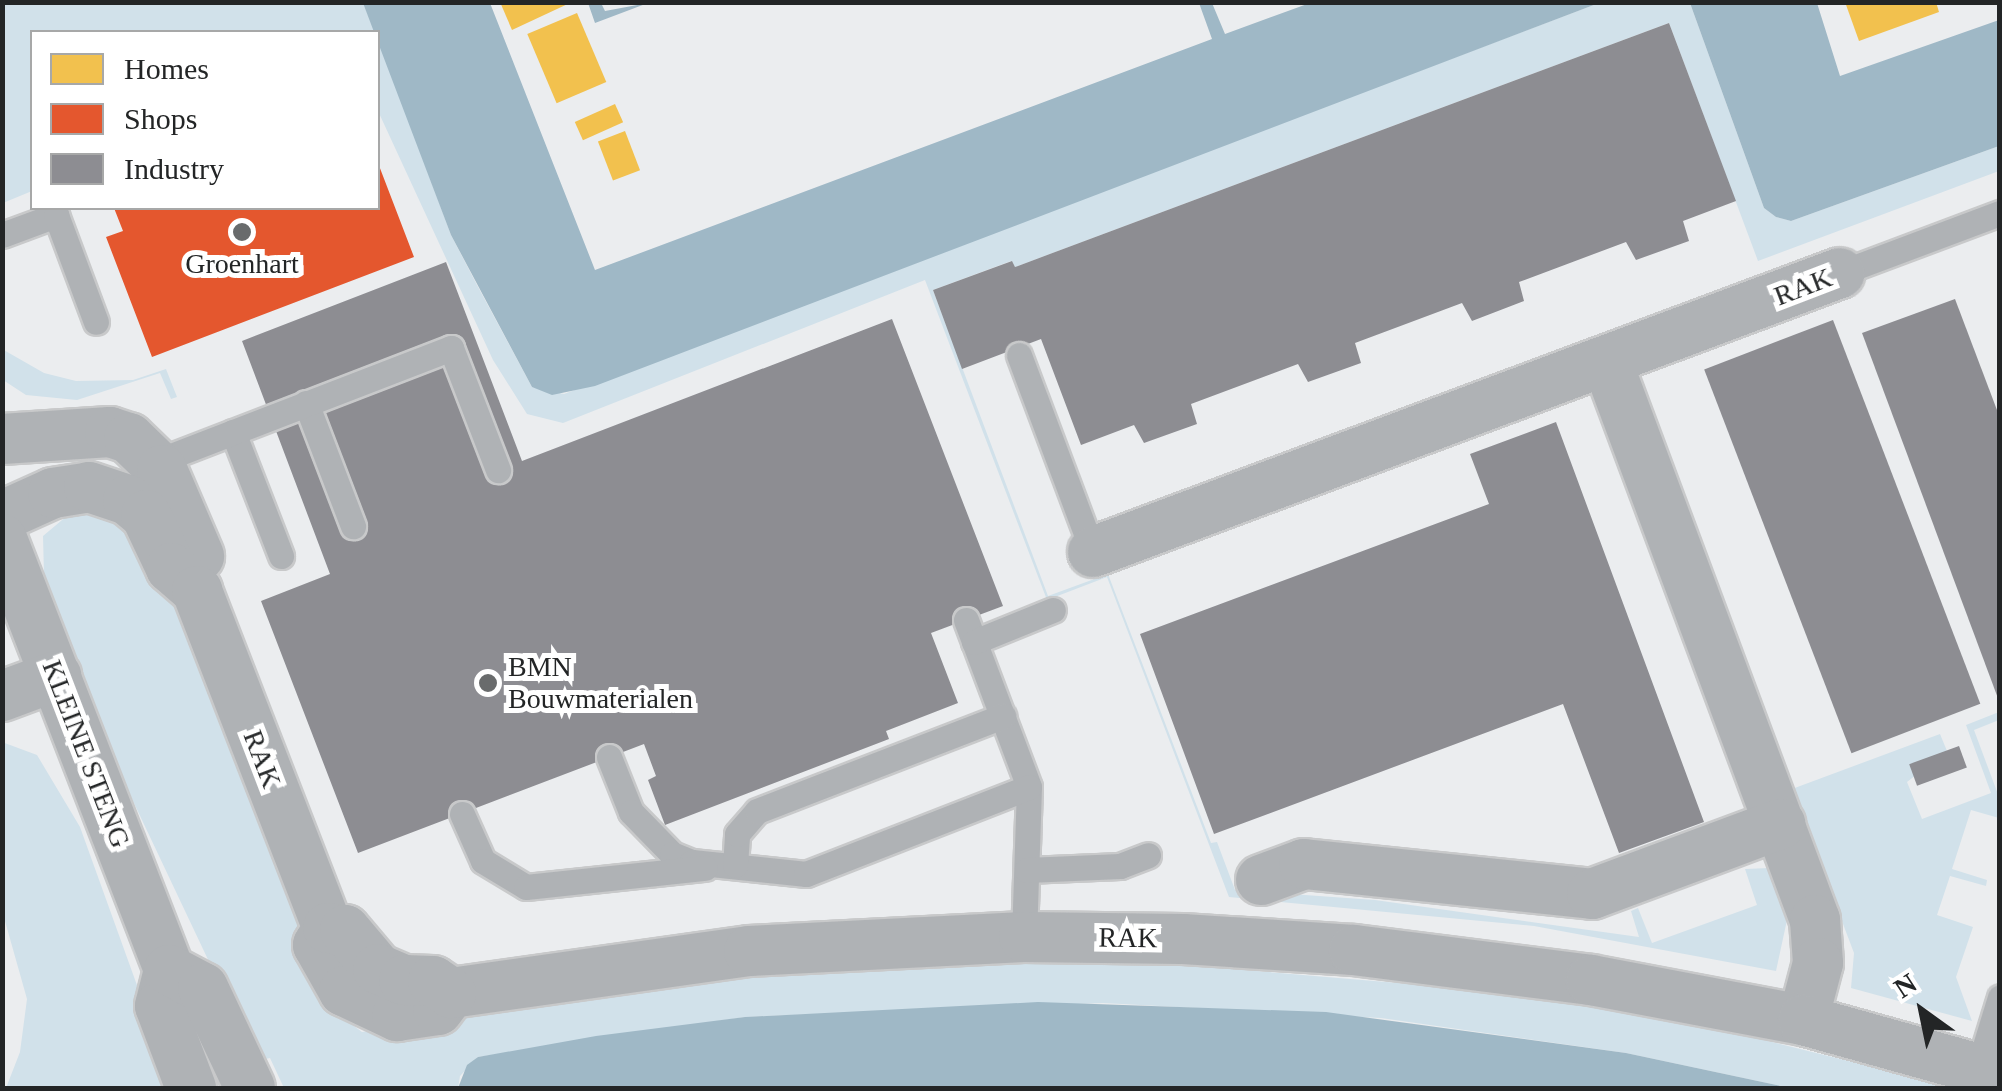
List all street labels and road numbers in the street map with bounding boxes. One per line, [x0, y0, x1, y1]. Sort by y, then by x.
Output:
street label: RAK [1769, 261, 1837, 313]
street label: KLEINE STENG [35, 655, 137, 853]
street label: RAK [236, 725, 288, 793]
street label: RAK [1098, 921, 1158, 955]

